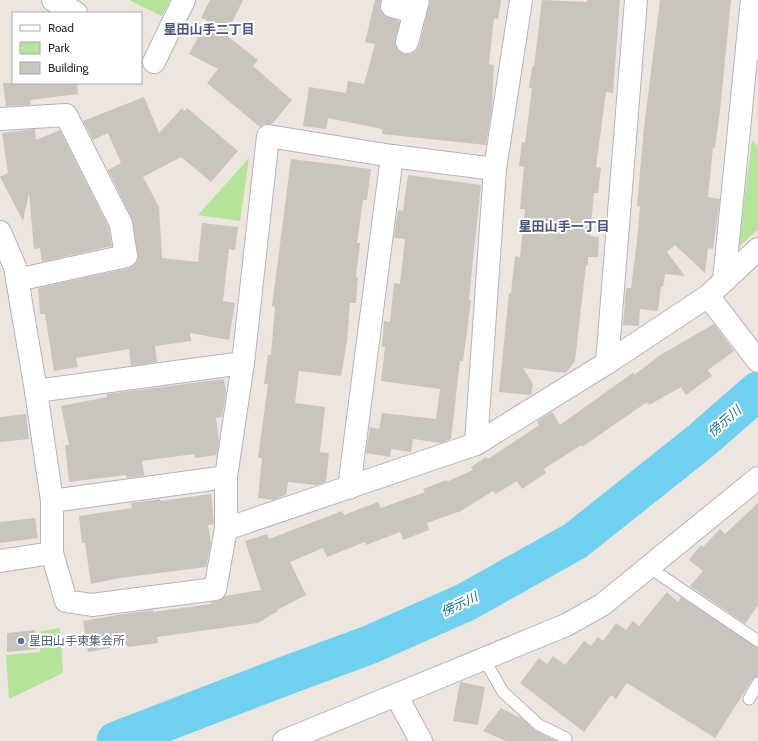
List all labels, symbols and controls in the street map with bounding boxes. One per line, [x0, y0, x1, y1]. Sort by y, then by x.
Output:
legend [12, 12, 142, 84]
text: Road [48, 20, 74, 35]
district label: 星田山手二丁目 [163, 21, 255, 37]
text: Park [48, 40, 70, 55]
text: Building [48, 60, 90, 75]
district label: 星田山手一丁目 [518, 218, 610, 234]
water label: 傍示川 [704, 401, 745, 440]
water label: 傍示川 [438, 587, 482, 620]
place label: 星田山手東集会所 [29, 633, 125, 648]
marker: 星田山手東集会所 [16, 636, 26, 646]

